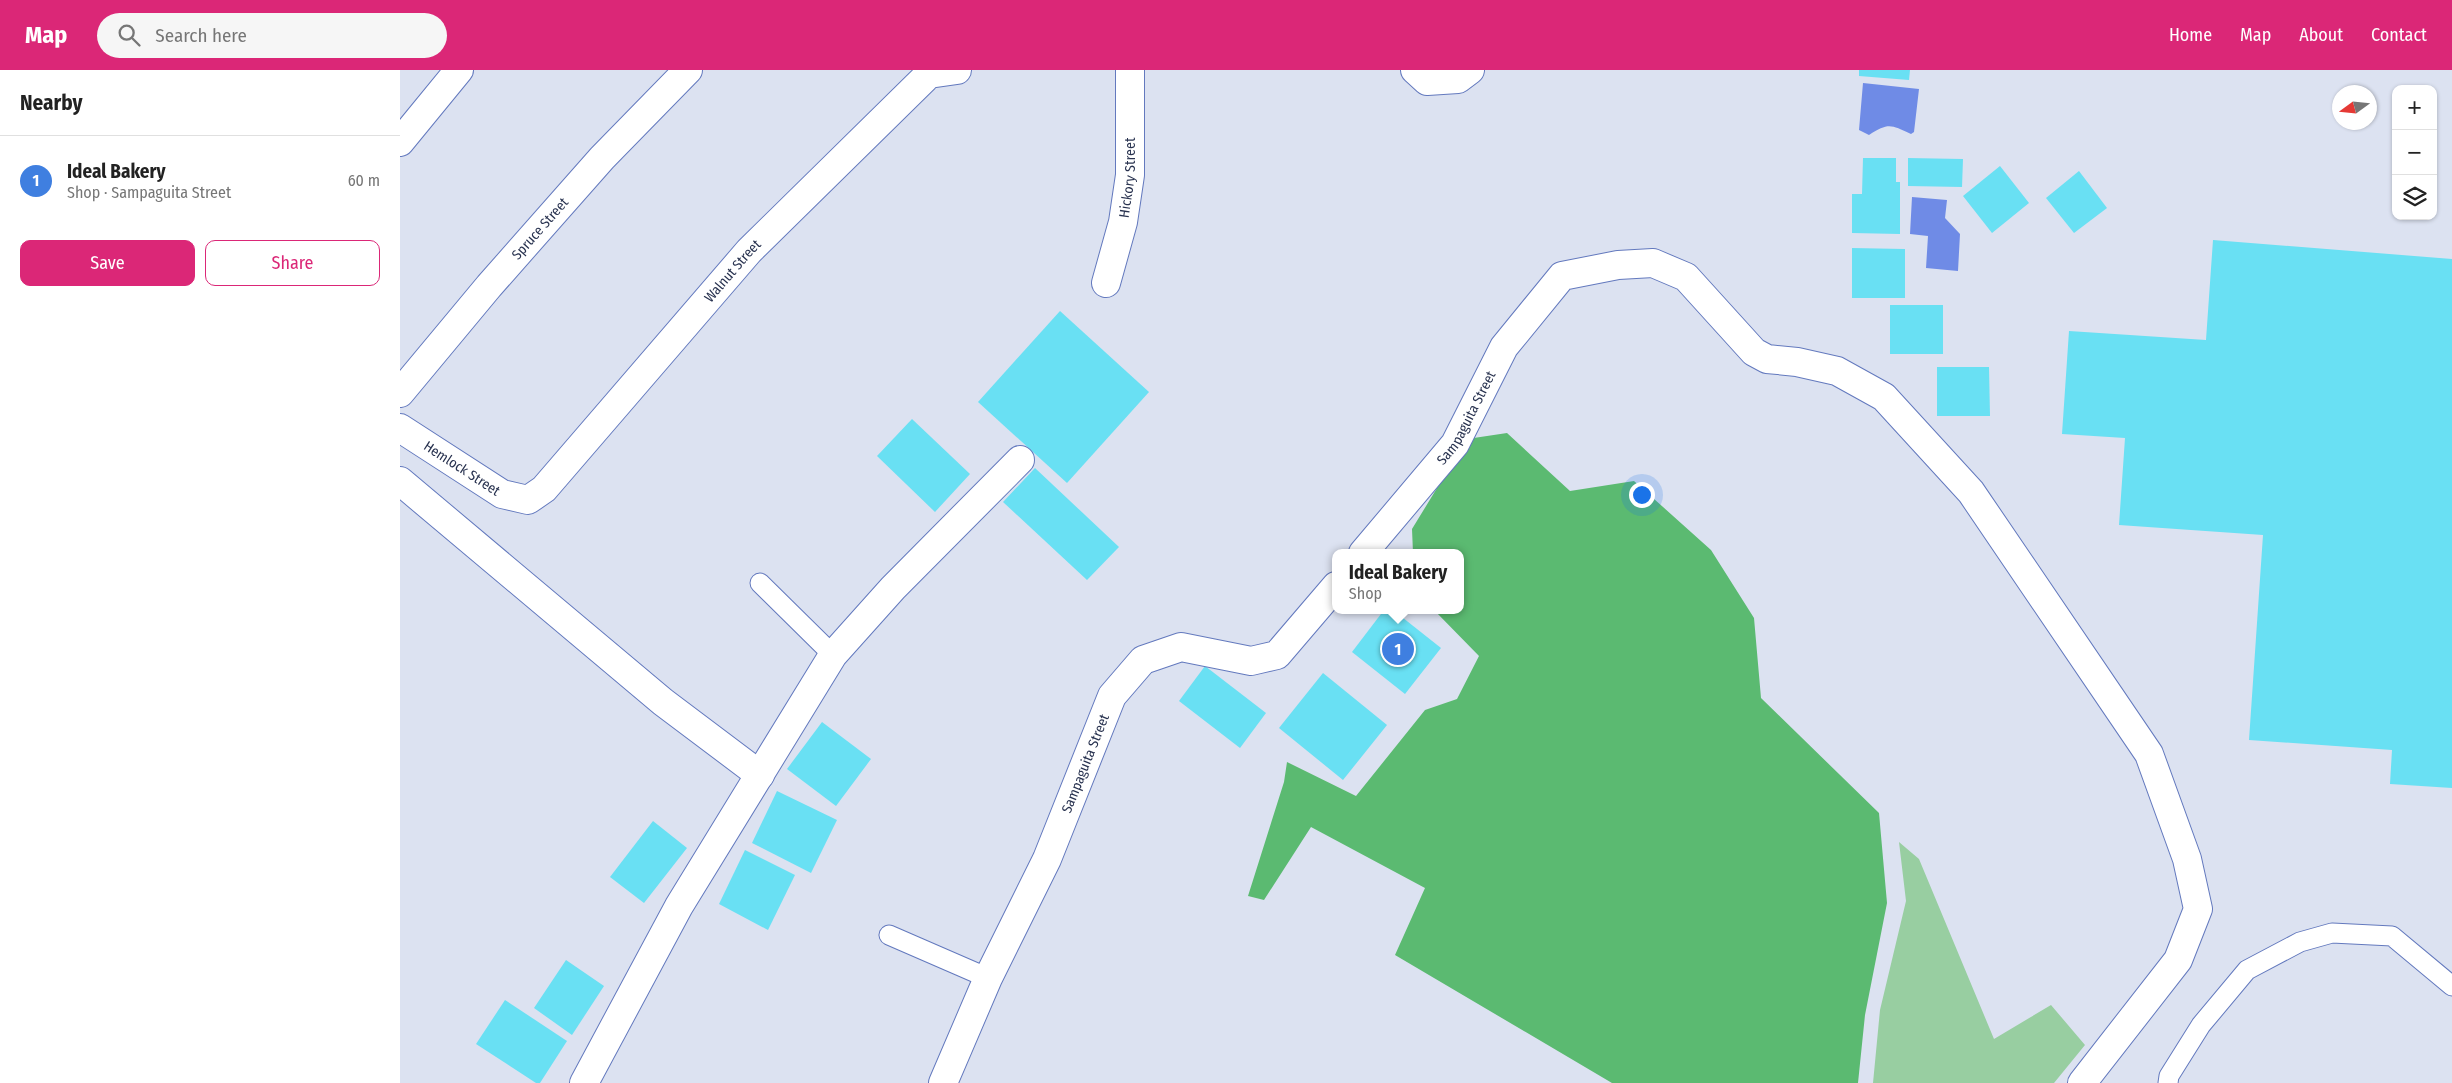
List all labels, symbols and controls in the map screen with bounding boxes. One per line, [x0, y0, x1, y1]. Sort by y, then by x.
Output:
search box [97, 13, 447, 58]
text: Map [25, 21, 67, 49]
icon: search [115, 21, 143, 49]
text: Search here [155, 24, 247, 47]
text: Home [2169, 24, 2212, 46]
text: Map [2240, 24, 2271, 46]
text: About [2299, 24, 2343, 46]
text: Contact [2371, 24, 2427, 46]
north arrow [2332, 85, 2377, 130]
map controls [2392, 85, 2437, 220]
button: + [2392, 85, 2437, 130]
text: Nearby [20, 90, 82, 116]
button: − [2392, 130, 2437, 175]
street label: Hickory Street [1115, 137, 1139, 219]
text: Ideal Bakery [67, 160, 165, 183]
text: 1 [33, 171, 39, 190]
text: 60 m [348, 171, 380, 190]
button: layers [2392, 175, 2437, 220]
text: Shop · Sampaguita Street [67, 183, 231, 202]
street label: Spruce Street [508, 194, 572, 263]
street label: Walnut Street [700, 235, 765, 305]
button: Save [20, 240, 195, 286]
button: Share [205, 240, 380, 286]
street label: Sampaguita Street [1433, 368, 1499, 468]
street label: Hemlock Street [421, 437, 504, 499]
your location [1629, 482, 1655, 508]
popup [1332, 549, 1464, 614]
text: Ideal Bakery [1349, 561, 1447, 584]
text: Shop [1349, 584, 1382, 603]
pin: 1 [1382, 630, 1414, 668]
street label: Sampaguita Street [1058, 711, 1113, 815]

